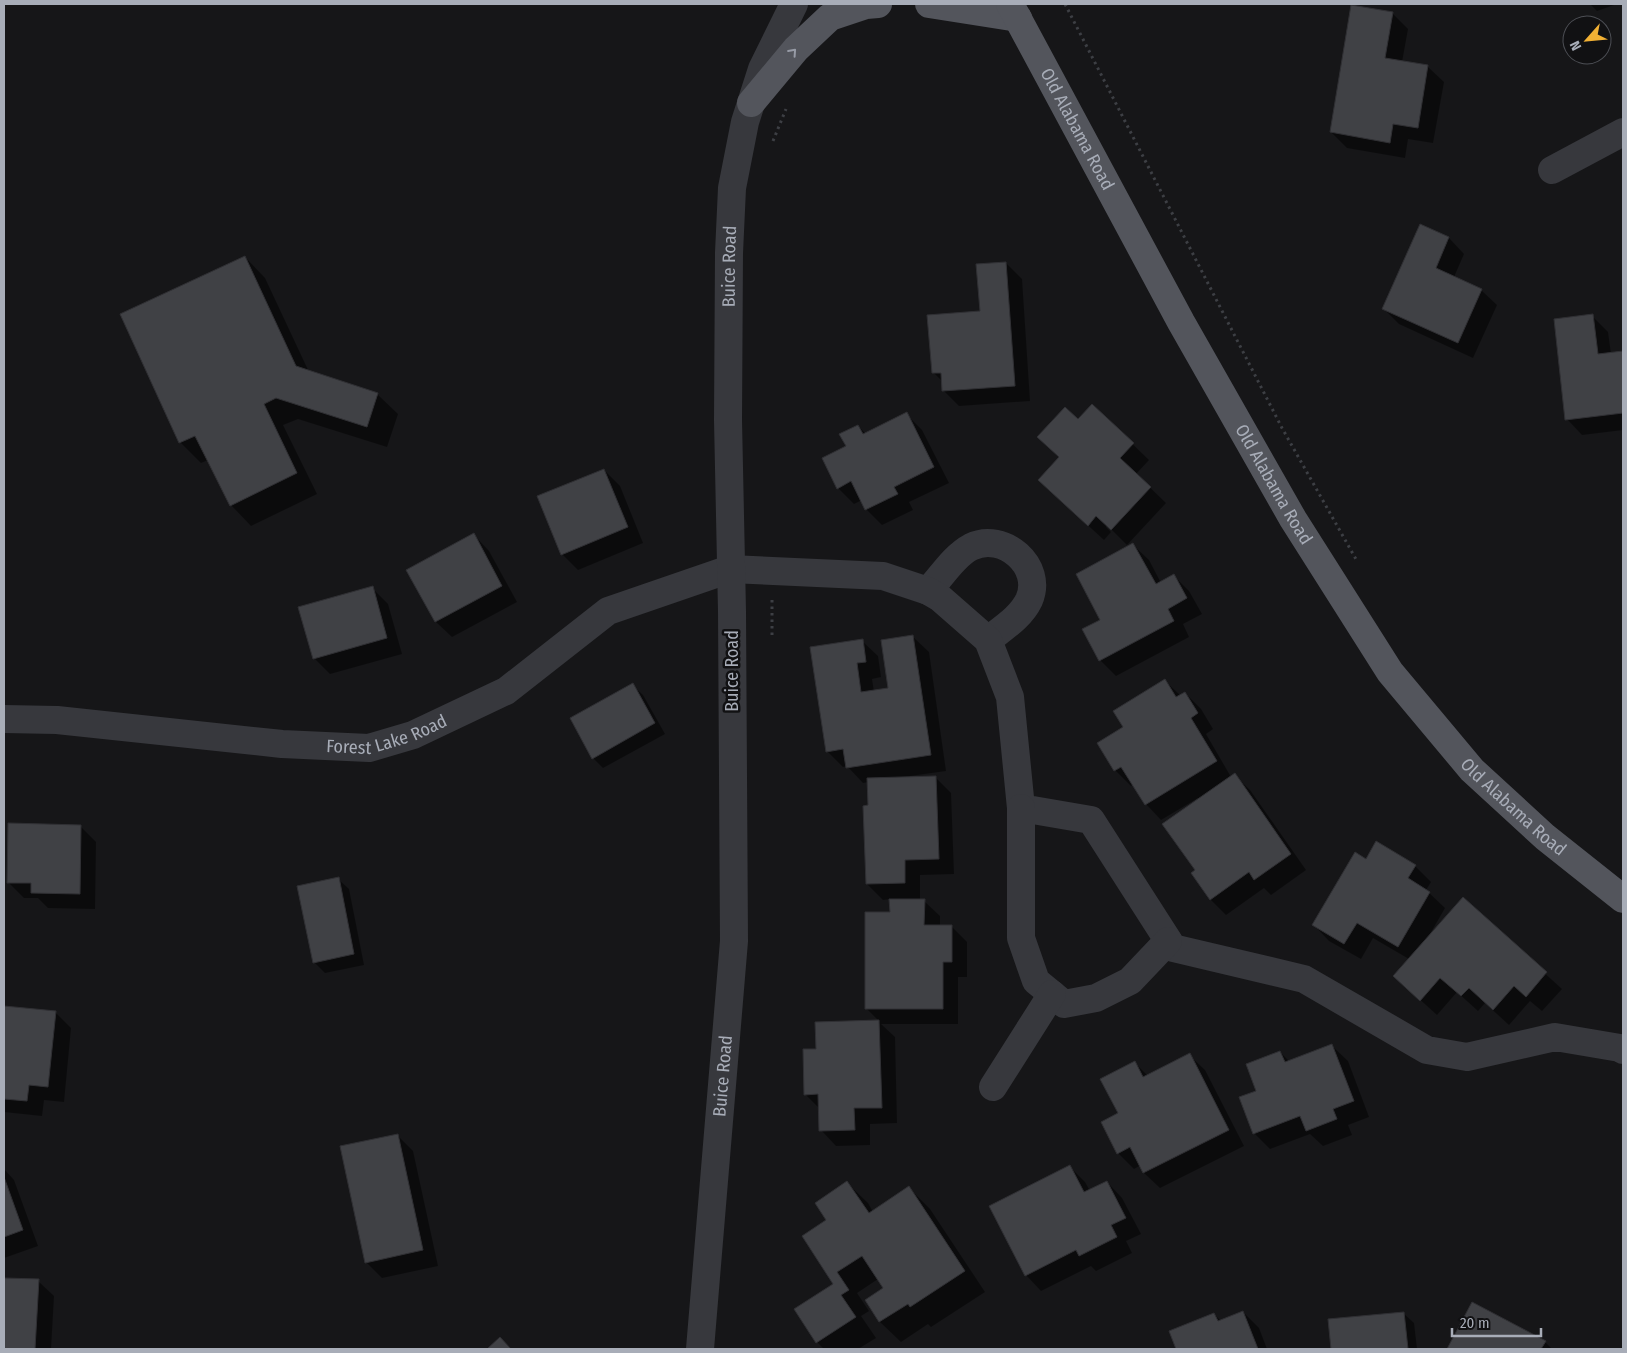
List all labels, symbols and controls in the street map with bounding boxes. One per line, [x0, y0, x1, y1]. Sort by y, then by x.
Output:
north arrow [1562, 15, 1612, 65]
text: N [1566, 38, 1585, 53]
one-way arrow [788, 49, 797, 58]
street label: Old Alabama Road [1036, 64, 1119, 194]
street label: Buice Road [718, 225, 741, 307]
street label: Old Alabama Road [1230, 420, 1317, 549]
street label: Buice Road [721, 630, 743, 712]
street label: Forest Lake Road [326, 710, 450, 759]
street label: Old Alabama Road [1456, 754, 1571, 861]
street label: Buice Road [708, 1034, 737, 1118]
scale bar [1452, 1306, 1541, 1338]
text: 20 m [1460, 1314, 1490, 1332]

